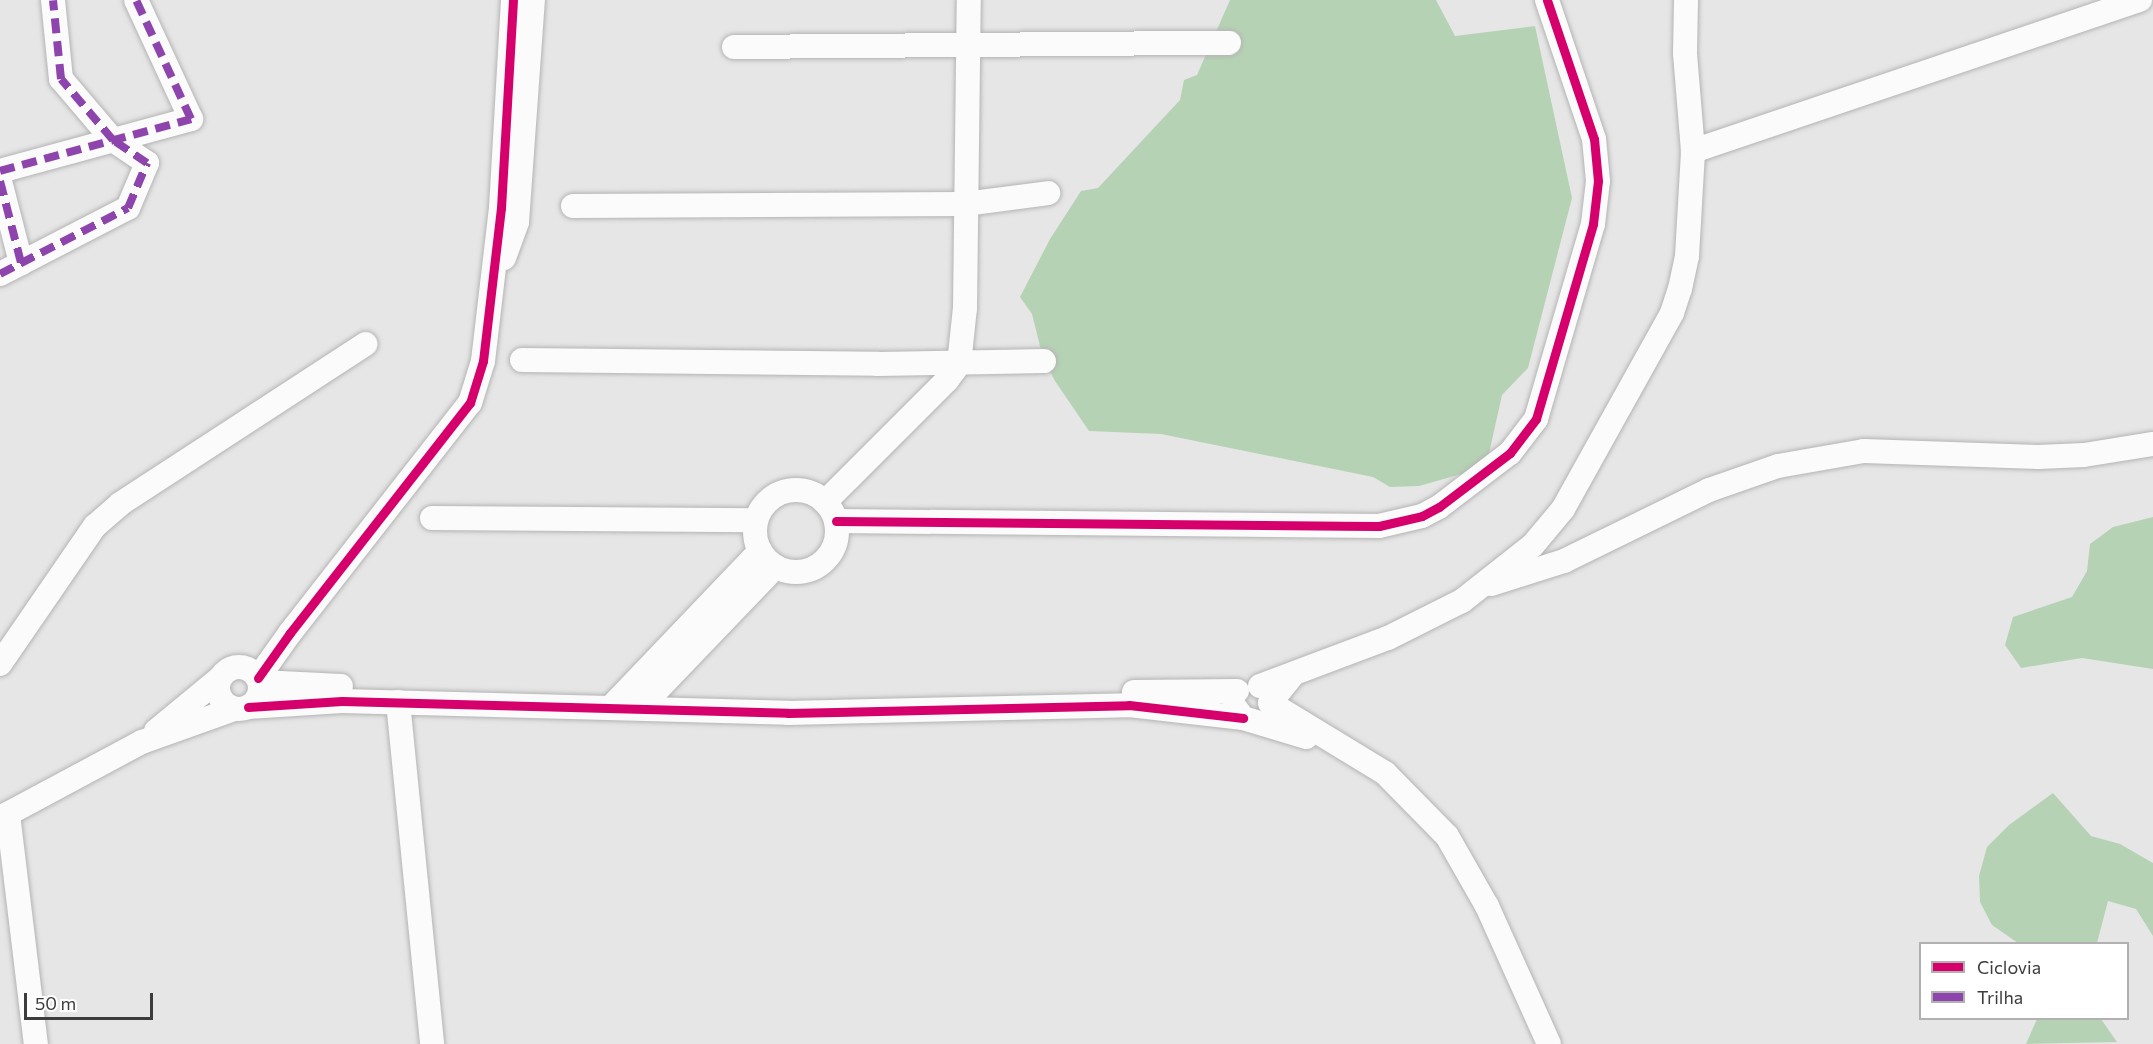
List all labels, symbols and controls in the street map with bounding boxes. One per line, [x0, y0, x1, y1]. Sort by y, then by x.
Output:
legend [1919, 942, 2129, 1020]
text: Ciclovia [1977, 956, 2041, 978]
scale bar [27, 981, 156, 1019]
text: Trilha [1977, 986, 2023, 1008]
text: 50 m [35, 992, 76, 1014]

